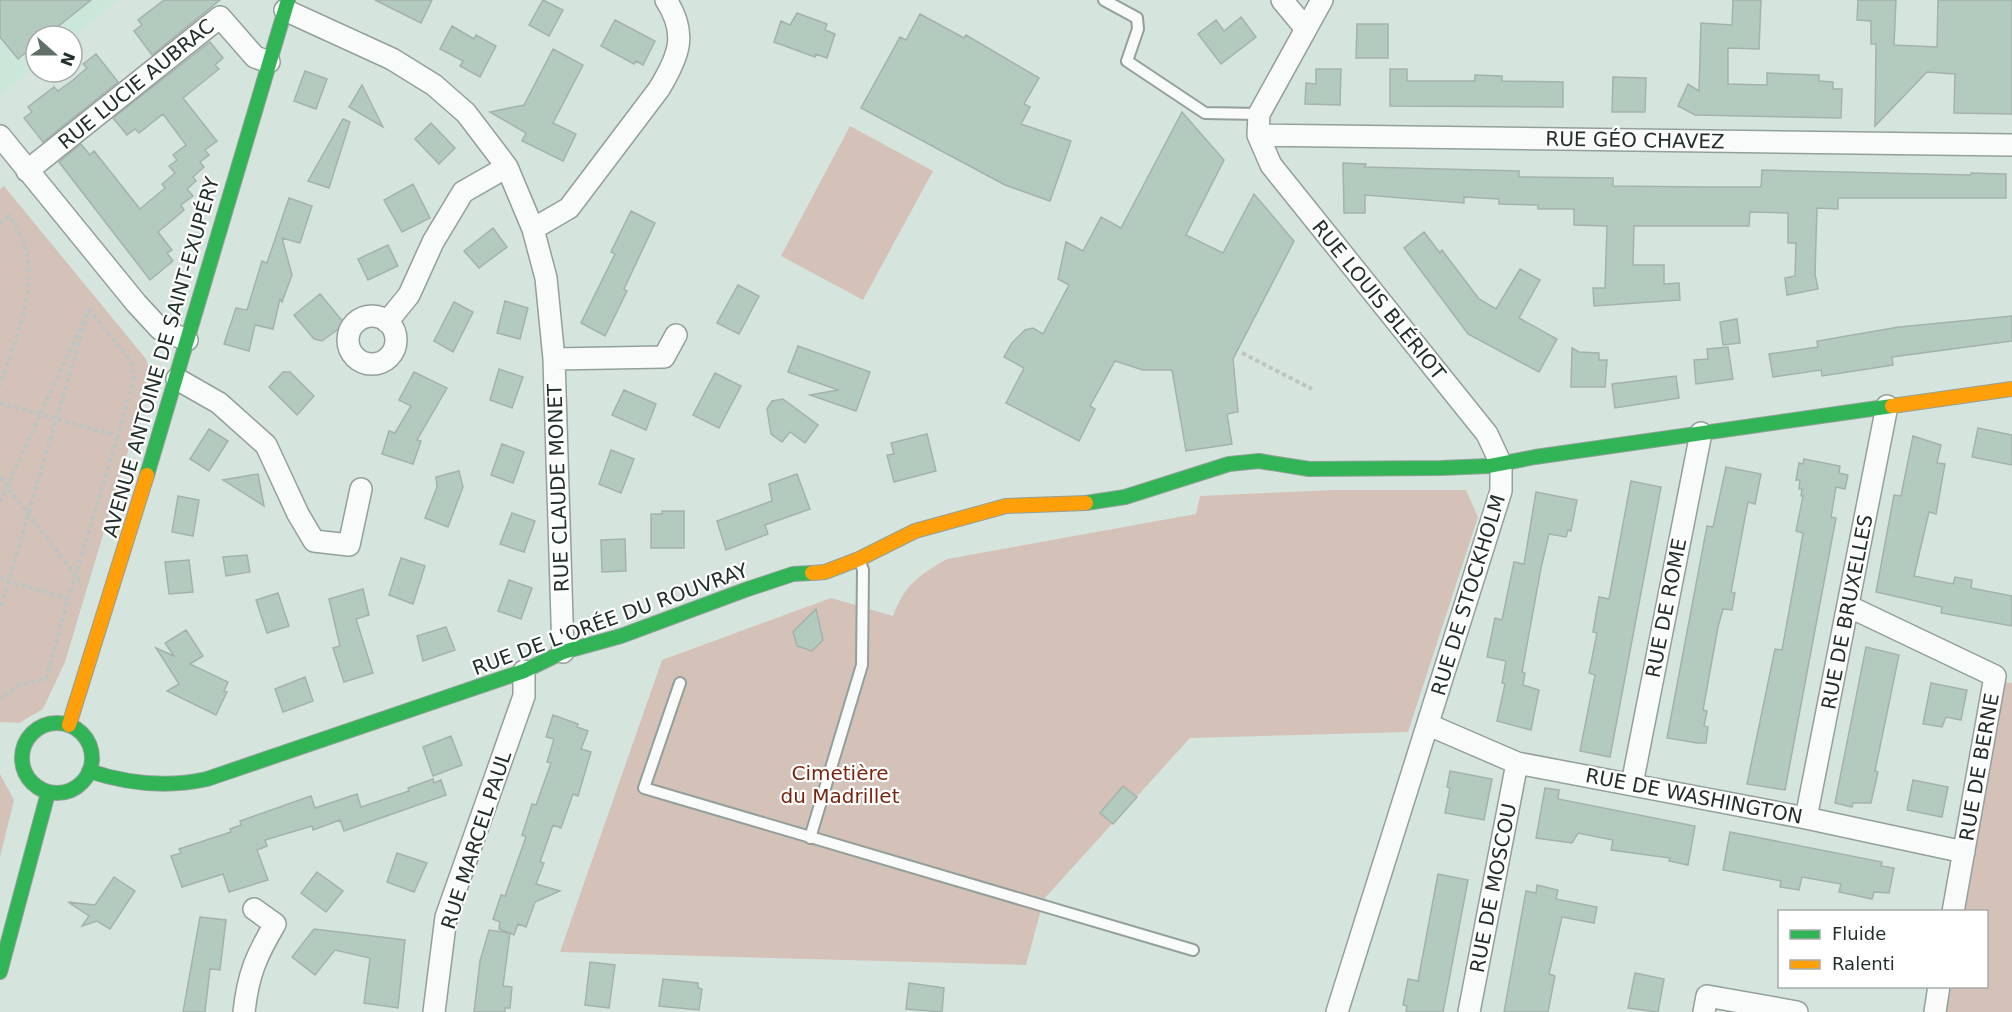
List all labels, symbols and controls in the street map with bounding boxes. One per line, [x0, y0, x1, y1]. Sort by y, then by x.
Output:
street label: RUE LUCIE AUBRAC [53, 14, 219, 154]
north arrow [24, 24, 84, 84]
text: N [56, 50, 79, 69]
street label: RUE GÉO CHAVEZ [1545, 126, 1725, 154]
street label: AVENUE ANTOINE DE SAINT-EXUPÉRY [98, 173, 224, 540]
street label: RUE LOUIS BLÉRIOT [1307, 215, 1451, 385]
street label: RUE CLAUDE MONET [542, 383, 574, 593]
street label: RUE DE STOCKHOLM [1426, 492, 1510, 698]
street label: RUE DE BRUXELLES [1816, 512, 1878, 712]
street label: RUE DE ROME [1641, 536, 1691, 680]
street label: RUE DE L'ORÉE DU ROUVRAY [469, 558, 752, 680]
street label: RUE DE BERNE [1954, 691, 2004, 843]
street label: RUE MARCEL PAUL [436, 747, 516, 932]
park label: Cimetière du Madrillet [781, 761, 900, 808]
street label: RUE DE WASHINGTON [1583, 763, 1805, 829]
street label: RUE DE MOSCOU [1465, 801, 1521, 975]
legend [1778, 910, 1988, 988]
text: Fluide [1832, 923, 1886, 944]
text: Ralenti [1832, 953, 1895, 974]

